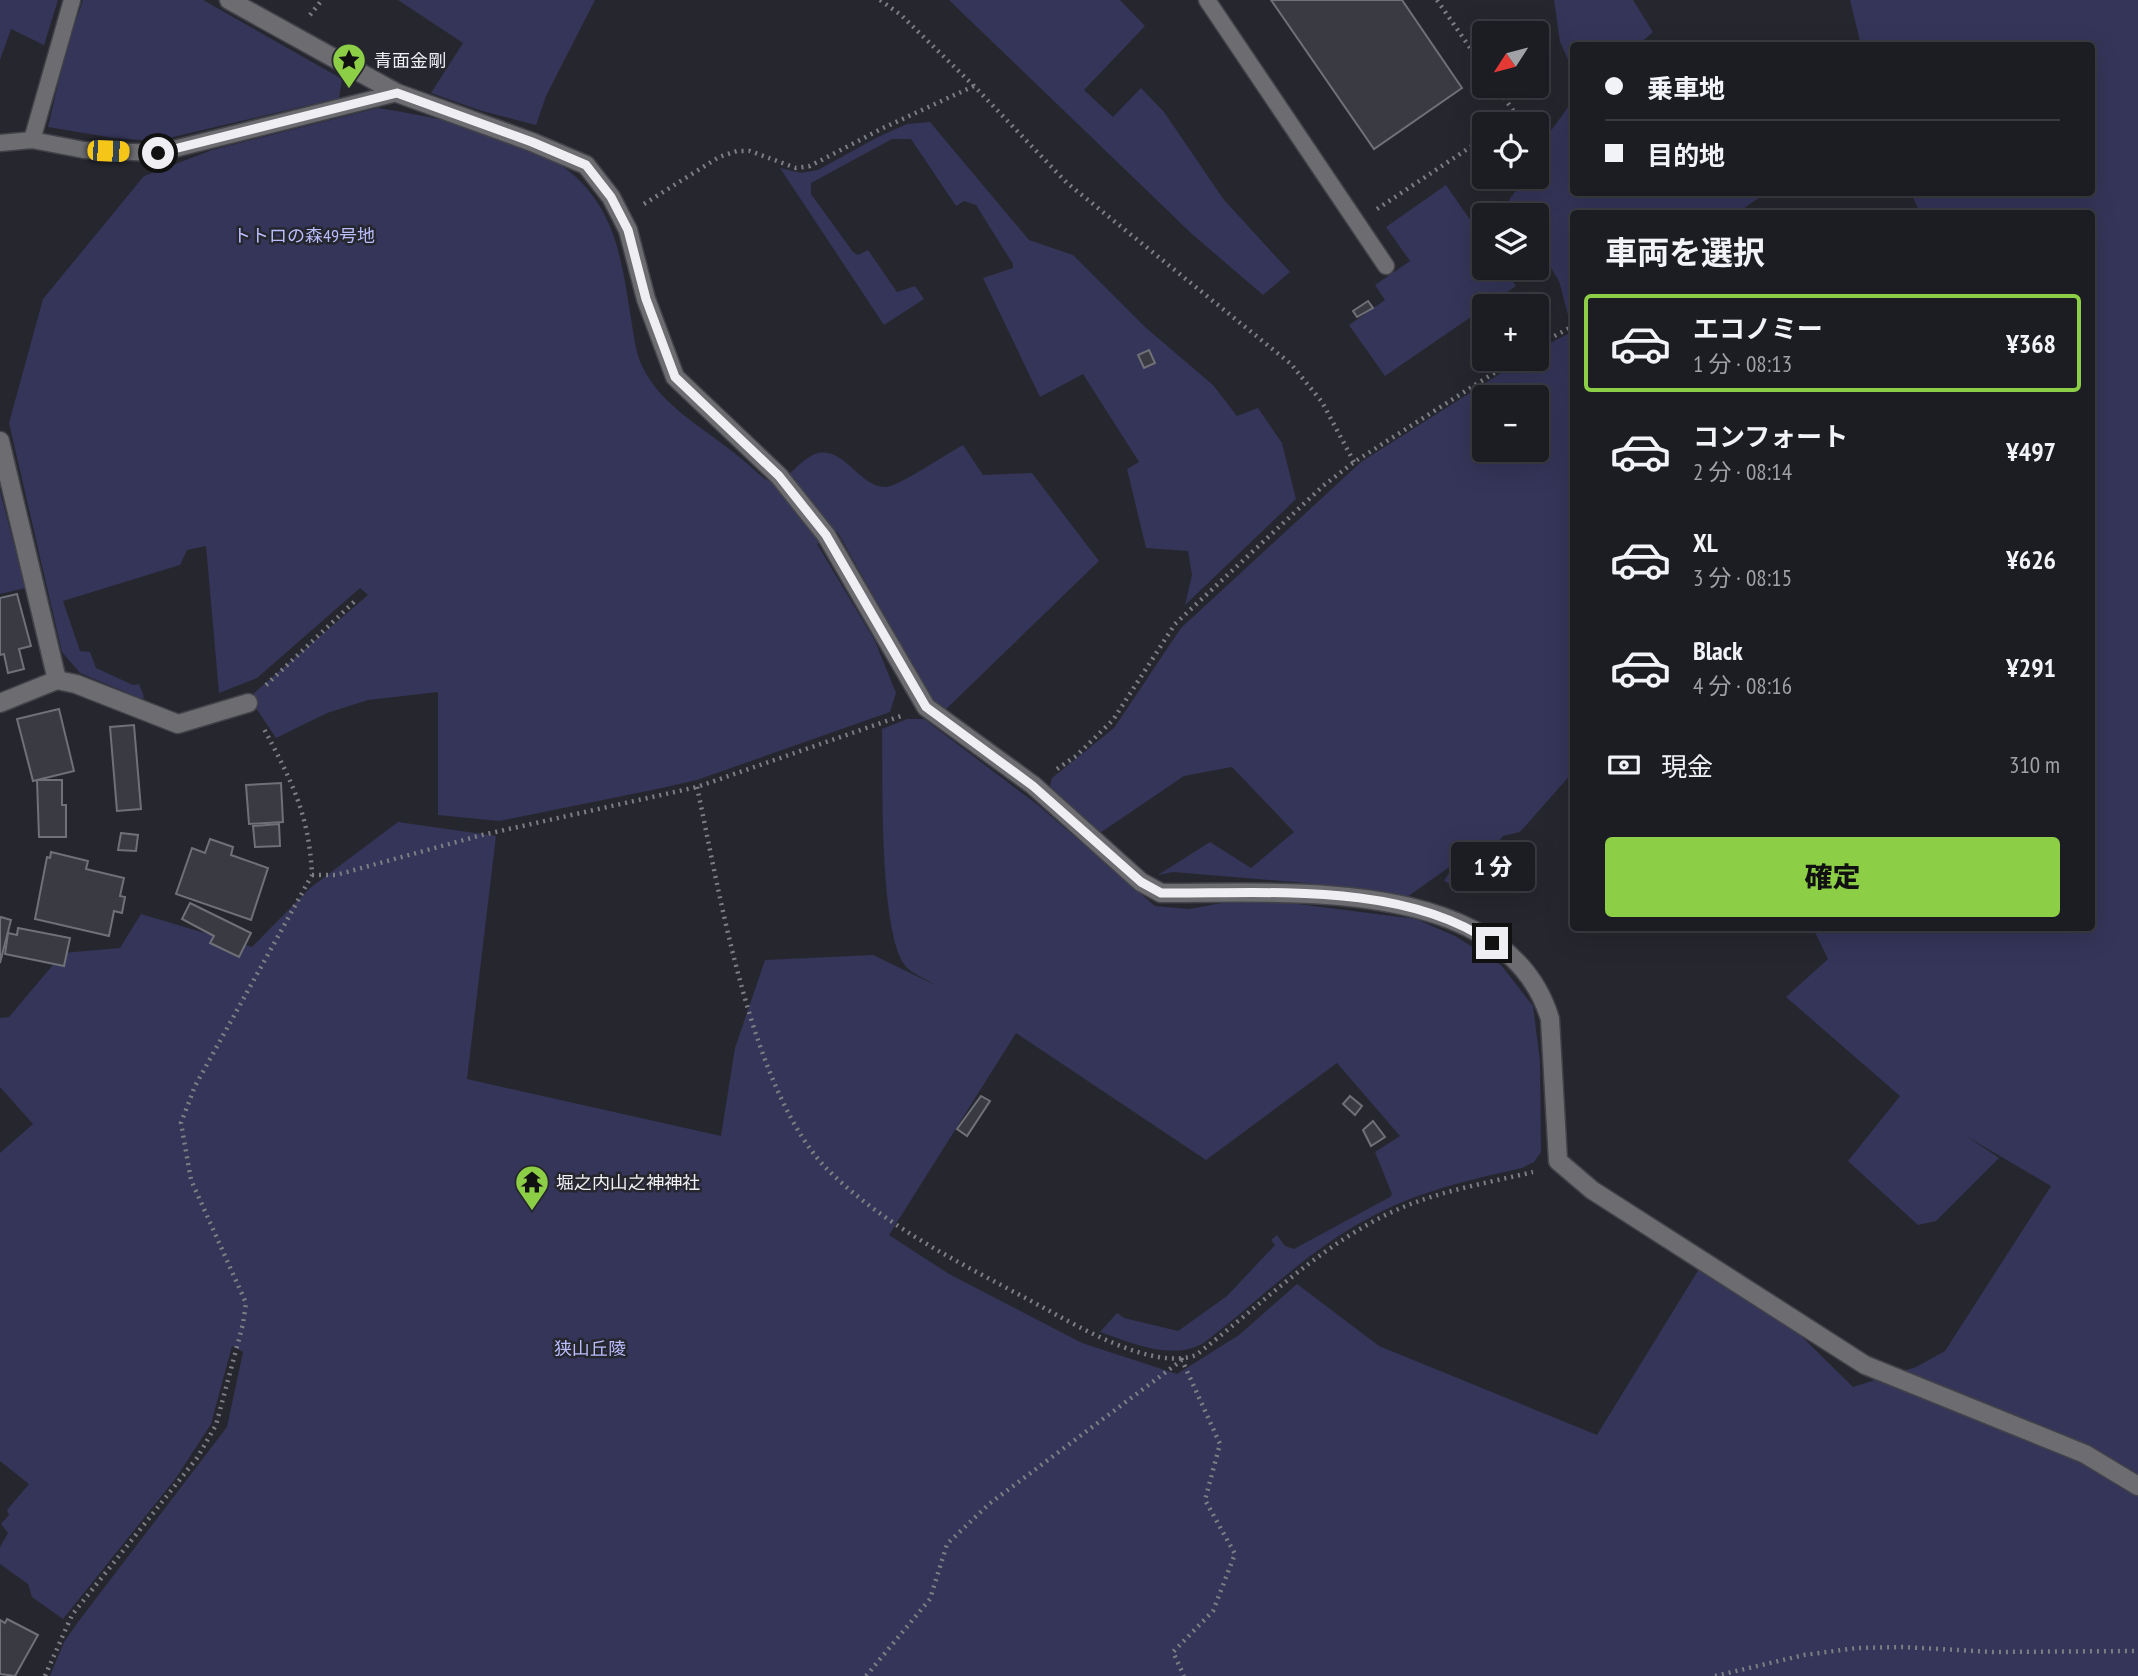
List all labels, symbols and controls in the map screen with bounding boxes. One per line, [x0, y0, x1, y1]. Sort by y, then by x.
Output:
north arrow [1472, 21, 1549, 98]
map controls [1472, 21, 1549, 462]
place icon: 青面金剛 [330, 41, 368, 90]
place label: 青面金剛 [374, 49, 446, 72]
text: 乗車地 [1647, 72, 1725, 105]
button: locate [1472, 112, 1549, 189]
route start [142, 137, 174, 169]
text: 目的地 [1647, 139, 1725, 172]
car [87, 140, 130, 162]
button: layers [1472, 203, 1549, 280]
park label: トトロの森49号地 [233, 224, 375, 247]
text: 車両を選択 [1605, 231, 1765, 273]
button: + [1472, 294, 1549, 371]
icon: car [1609, 312, 1672, 375]
text: エコノミー [1693, 312, 1823, 345]
text: ¥368 [2006, 327, 2056, 360]
text: 1 分 · 08:13 [1693, 349, 1792, 378]
button: − [1472, 385, 1549, 462]
icon: car [1609, 420, 1672, 483]
text: コンフォート [1693, 420, 1848, 453]
text: ¥497 [2006, 435, 2056, 468]
text: 2 分 · 08:14 [1693, 457, 1792, 486]
text: XL [1693, 526, 1718, 559]
icon: car [1609, 528, 1672, 591]
text: ¥626 [2006, 543, 2056, 576]
text: 3 分 · 08:15 [1693, 563, 1792, 592]
text: Black [1693, 634, 1743, 667]
icon: car [1609, 636, 1672, 699]
text: ¥291 [2006, 651, 2056, 684]
text: 4 分 · 08:16 [1693, 671, 1792, 700]
icon: cash [1605, 746, 1643, 784]
text: 現金 [1661, 750, 1713, 783]
text: 310 m [2009, 750, 2060, 779]
button: 確定 [1605, 837, 2060, 917]
callout: 1 分 [1450, 842, 1534, 890]
text: 1 分 [1474, 852, 1512, 881]
route end [1476, 927, 1508, 959]
temple icon: 堀之内山之神神社 [513, 1163, 551, 1212]
place label: 堀之内山之神神社 [556, 1171, 700, 1194]
park label: 狭山丘陵 [554, 1337, 626, 1360]

